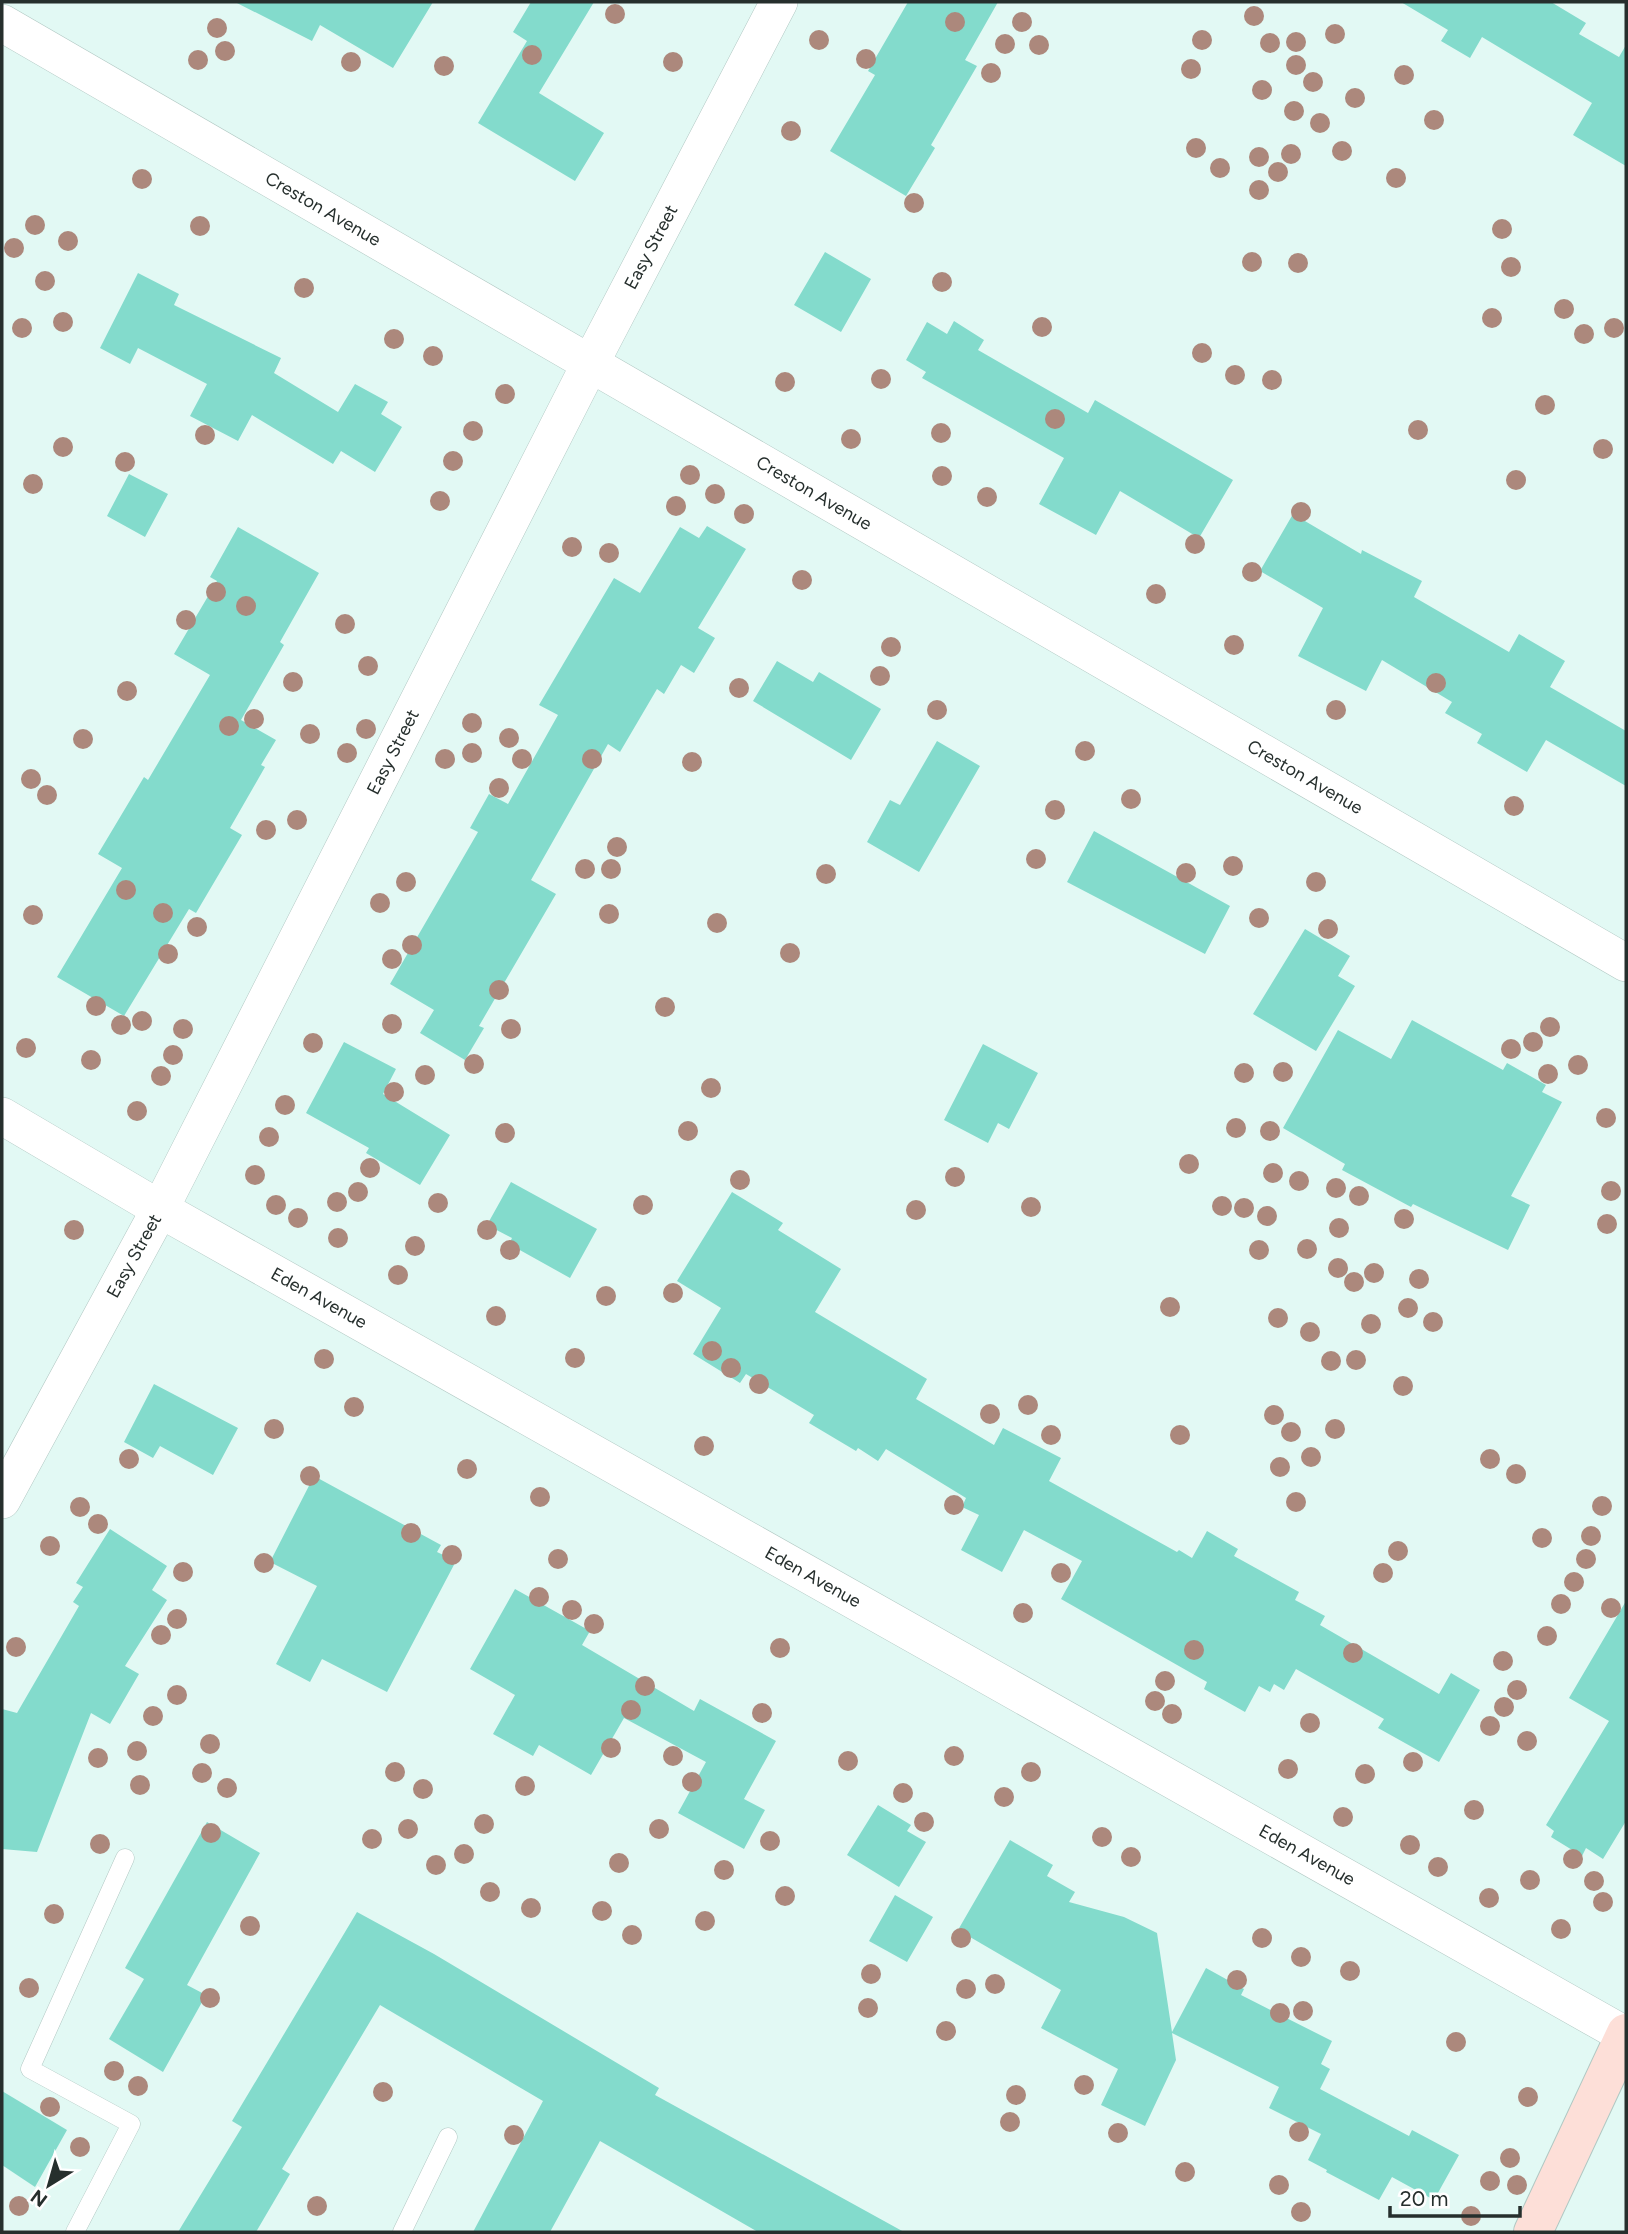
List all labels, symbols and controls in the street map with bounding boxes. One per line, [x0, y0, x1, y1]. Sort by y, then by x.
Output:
street label: Creston Avenue [261, 167, 385, 251]
street label: Easy Street [620, 201, 683, 293]
street label: Creston Avenue [752, 451, 876, 535]
street label: Easy Street [362, 706, 424, 798]
street label: Creston Avenue [1243, 735, 1367, 819]
street label: Easy Street [102, 1210, 166, 1302]
street label: Eden Avenue [267, 1263, 371, 1333]
street label: Eden Avenue [761, 1542, 865, 1612]
street label: Eden Avenue [1255, 1820, 1359, 1890]
north arrow [14, 2150, 84, 2220]
scale bar [1390, 2174, 1520, 2218]
text: N [26, 2185, 52, 2212]
text: 20 m [1400, 2186, 1448, 2211]

